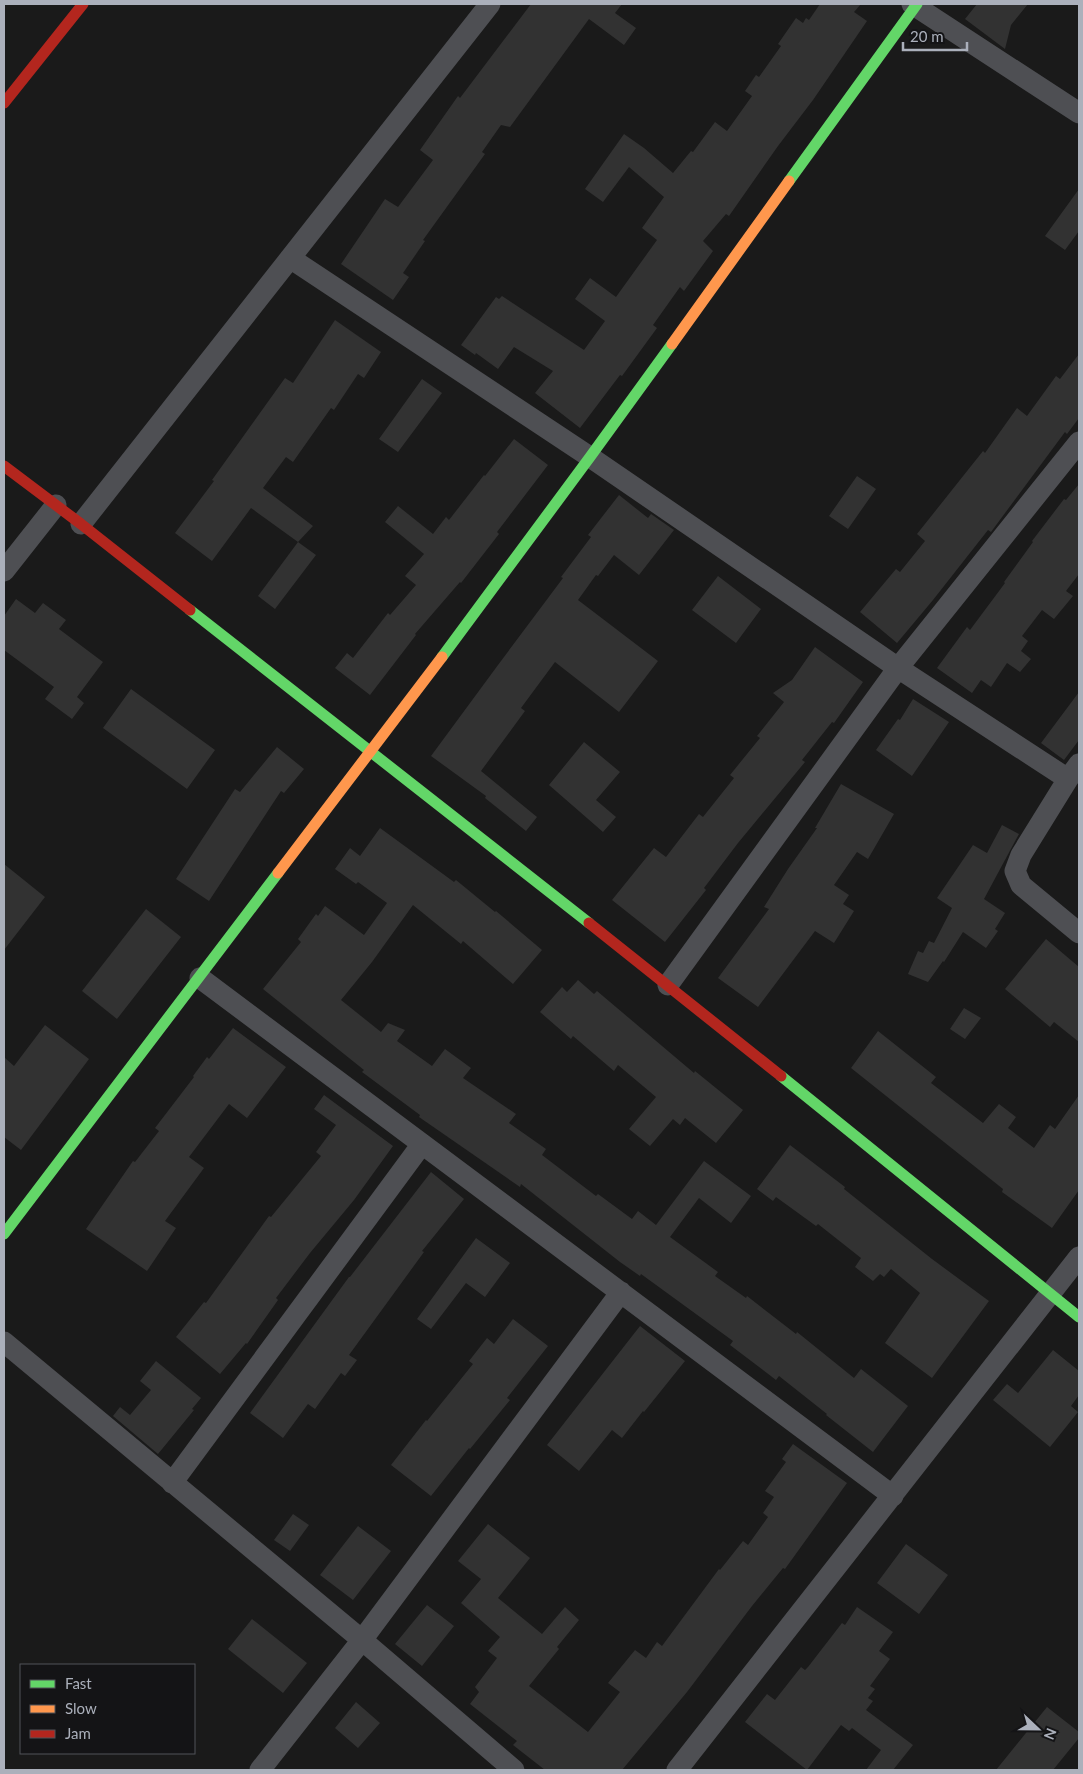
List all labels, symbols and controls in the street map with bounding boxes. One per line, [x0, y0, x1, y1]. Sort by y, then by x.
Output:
scale bar [903, 20, 967, 52]
text: 20 m [910, 27, 944, 45]
legend [20, 1664, 195, 1754]
text: Fast [65, 1674, 92, 1692]
text: Slow [65, 1699, 97, 1717]
north arrow [1013, 1704, 1063, 1754]
text: Jam [65, 1724, 91, 1742]
text: N [1041, 1726, 1060, 1742]

